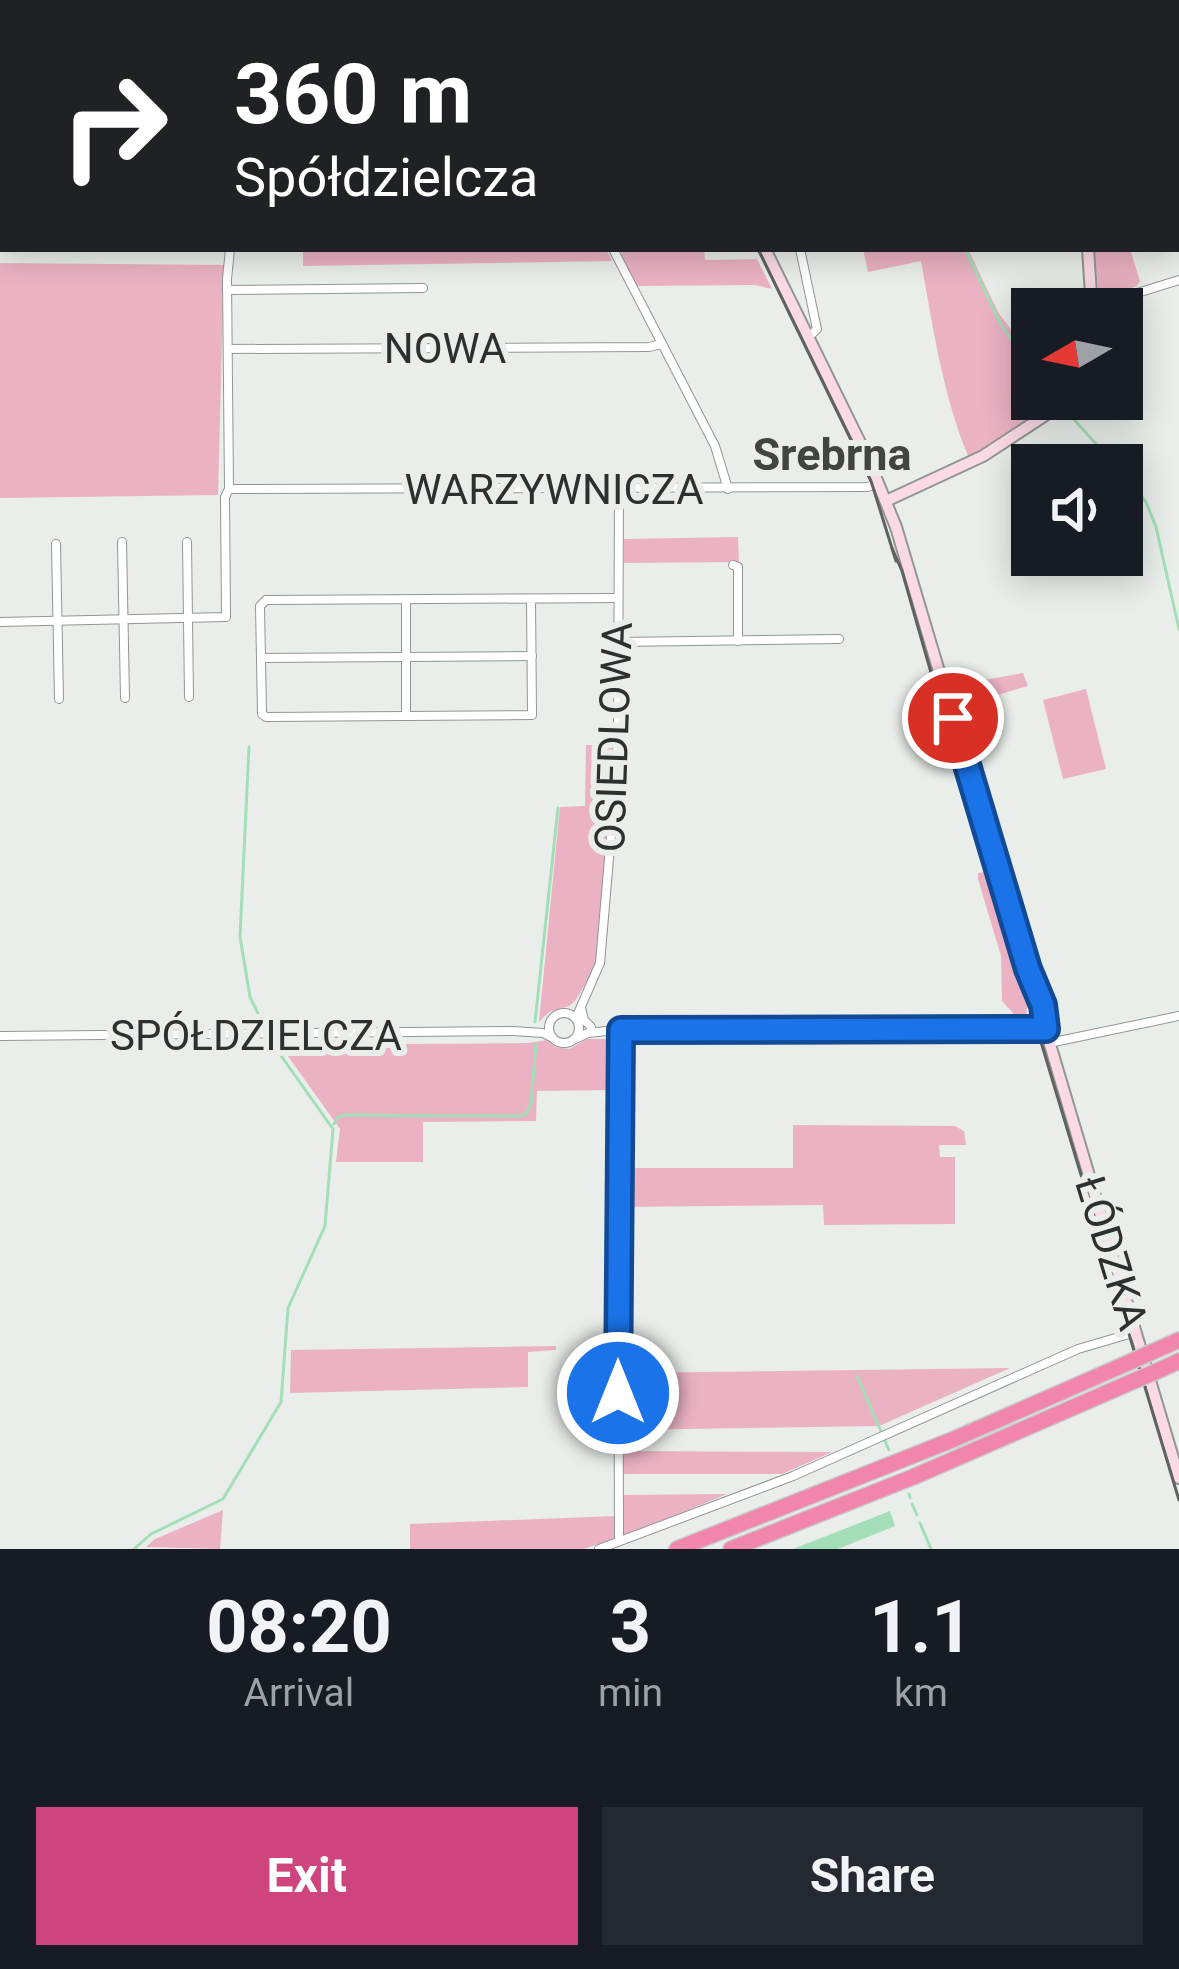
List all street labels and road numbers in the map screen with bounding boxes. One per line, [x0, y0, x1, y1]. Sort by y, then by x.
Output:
street label: NOWA [384, 324, 506, 373]
street label: WARZYWNICZA [404, 465, 704, 514]
street label: OSIEDLOWA [585, 621, 642, 853]
street label: SPÓŁDZIELCZA [110, 1011, 402, 1060]
street label: ŁÓDZKA [1065, 1171, 1158, 1336]

